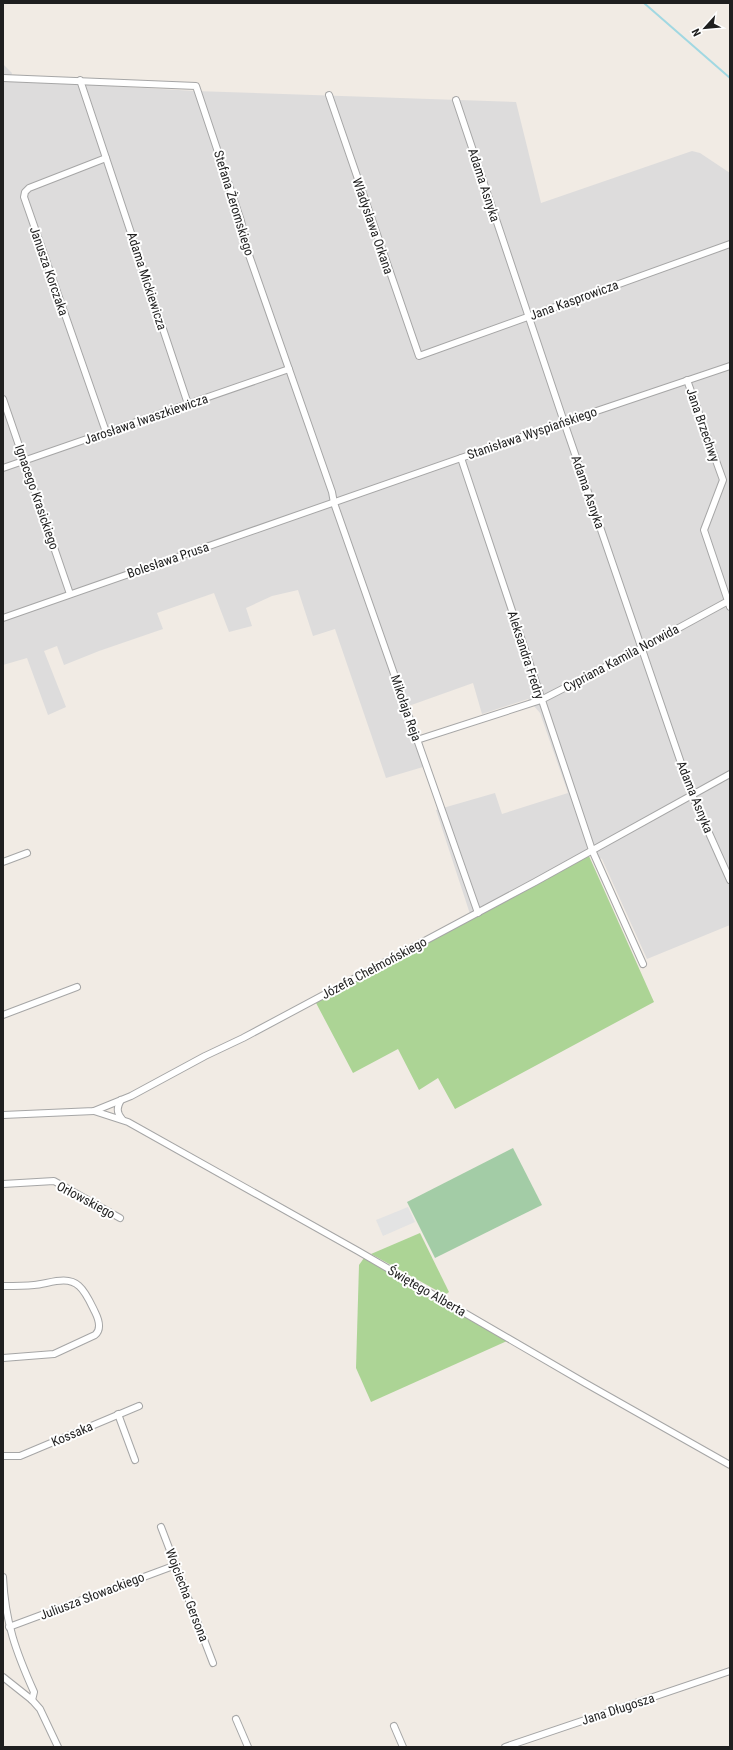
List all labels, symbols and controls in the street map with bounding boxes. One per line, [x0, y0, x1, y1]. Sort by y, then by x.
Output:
north arrow [685, 8, 725, 48]
text: N [689, 26, 704, 38]
street label: Adama Asnyka [465, 146, 503, 224]
street label: Stefana Żeromskiego [211, 149, 257, 257]
street label: Władysława Orkana [350, 176, 396, 276]
street label: Janusza Korczaka [27, 224, 71, 318]
street label: Adama Mickiewicza [124, 230, 170, 332]
street label: Jana Kasprowicza [528, 277, 620, 323]
street label: Jana Brzechwy [683, 386, 723, 464]
street label: Jarosława Iwaszkiewicza [82, 391, 210, 447]
street label: Stanisława Wyspiańskiego [465, 404, 599, 462]
street label: Ignacego Krasickiego [12, 443, 62, 551]
street label: Adama Asnyka [568, 453, 608, 531]
street label: Bolesława Prusa [125, 539, 211, 581]
street label: Aleksandra Fredry [505, 609, 548, 702]
street label: Cypriana Kamila Norwida [561, 621, 681, 695]
street label: Mikołaja Reja [388, 673, 424, 743]
street label: Adama Asnyka [674, 759, 716, 835]
street label: Józefa Chełmońskiego [319, 934, 429, 1002]
street label: Orłowskiego [54, 1178, 118, 1222]
street label: Świętego Alberta [385, 1263, 469, 1319]
street label: Kossaka [49, 1419, 95, 1449]
street label: Wojciecha Gersona [162, 1546, 212, 1644]
street label: Juliusza Słowackiego [38, 1569, 146, 1623]
street label: Jana Długosza [580, 1690, 656, 1728]

